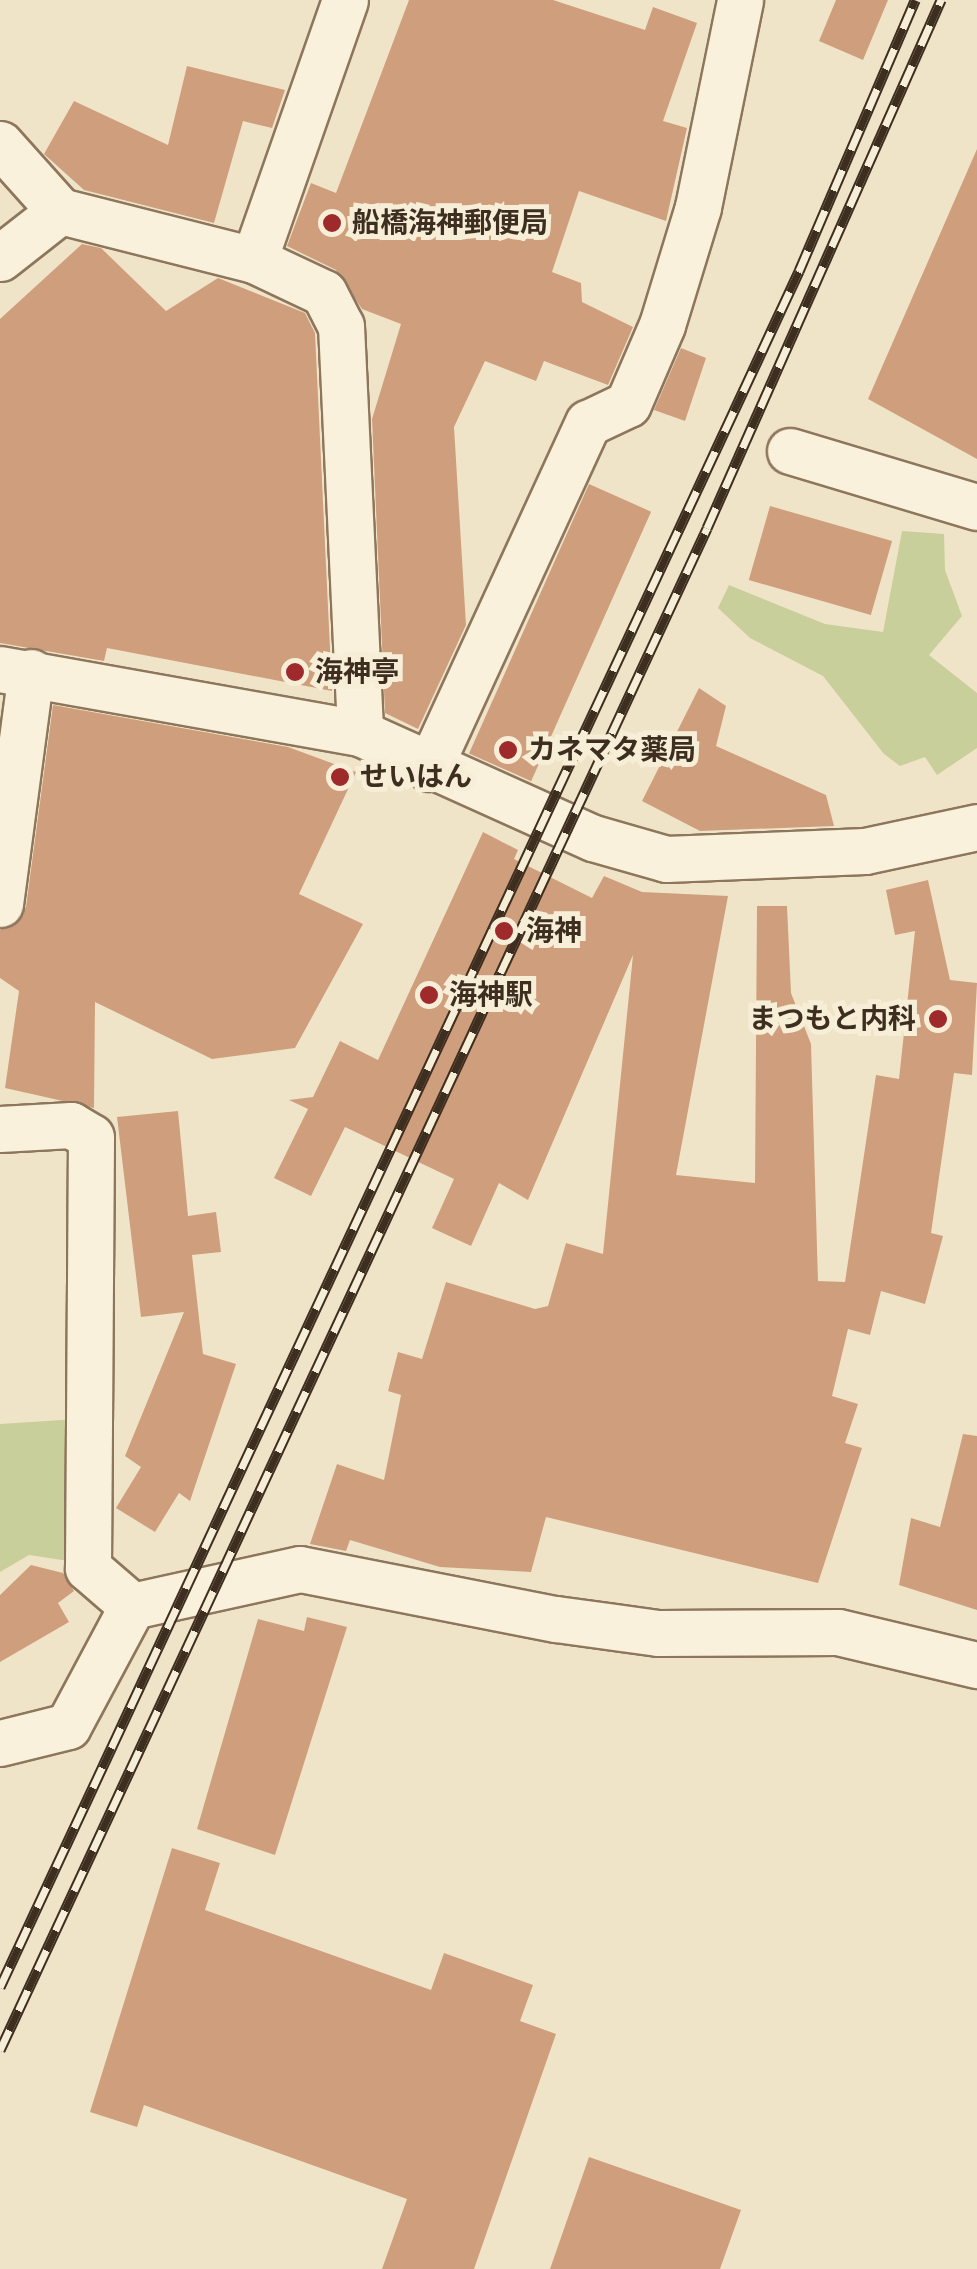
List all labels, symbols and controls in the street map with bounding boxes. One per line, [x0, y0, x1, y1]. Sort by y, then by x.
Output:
place label: 船橋海神郵便局 [352, 206, 548, 240]
marker: 船橋海神郵便局 [321, 212, 343, 234]
place label: 海神亭 [315, 655, 399, 689]
marker: 海神亭 [284, 661, 306, 683]
place label: カネマタ薬局 [528, 733, 696, 767]
marker: カネマタ薬局 [497, 739, 519, 761]
place label: せいはん [360, 760, 472, 794]
marker: せいはん [329, 766, 351, 788]
place label: 海神 [526, 914, 582, 948]
marker: 海神 [491, 918, 517, 944]
place label: 海神駅 [449, 978, 533, 1012]
marker: 海神駅 [418, 984, 440, 1006]
place label: まつもと内科 [748, 1002, 916, 1036]
marker: まつもと内科 [925, 1006, 951, 1032]

